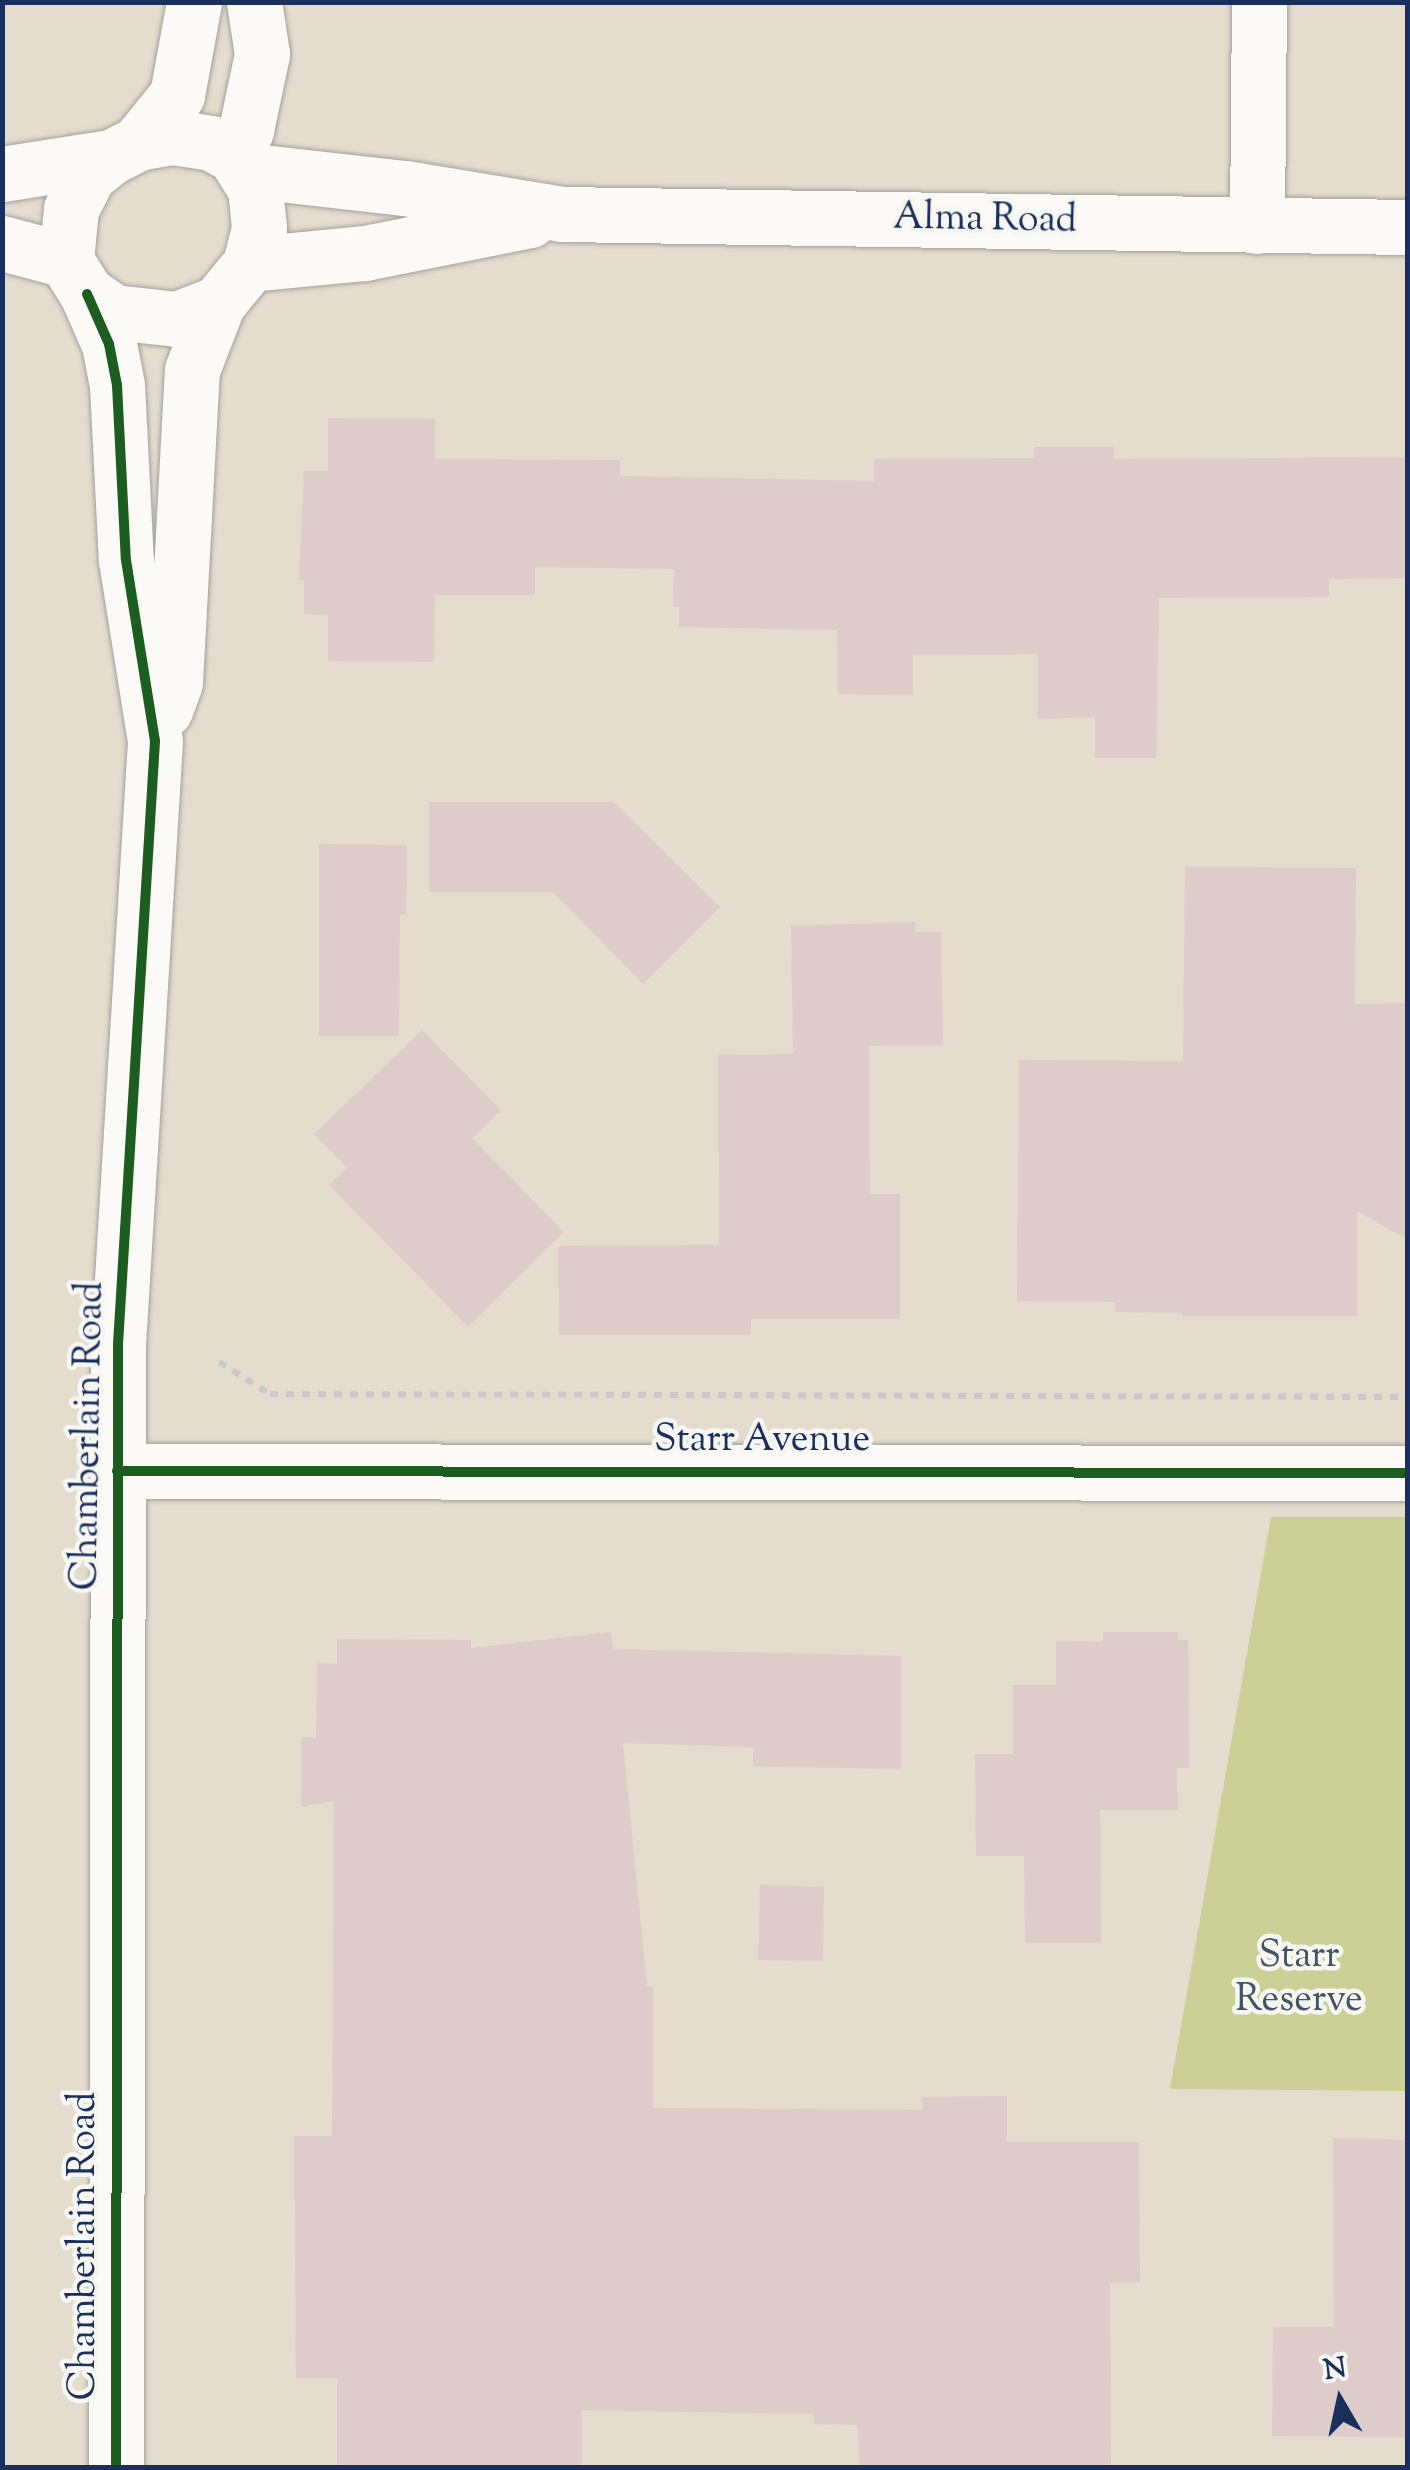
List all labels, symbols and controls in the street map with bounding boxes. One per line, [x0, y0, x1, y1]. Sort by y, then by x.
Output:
street label: Alma Road [893, 197, 1077, 245]
street label: Chamberlain Road [65, 1281, 115, 1591]
street label: Starr Avenue [654, 1419, 870, 1465]
park label: Starr Reserve [1235, 1935, 1363, 2025]
street label: Chamberlain Road [63, 2092, 109, 2400]
text: N [1321, 2349, 1349, 2392]
north arrow [1290, 2350, 1390, 2450]

